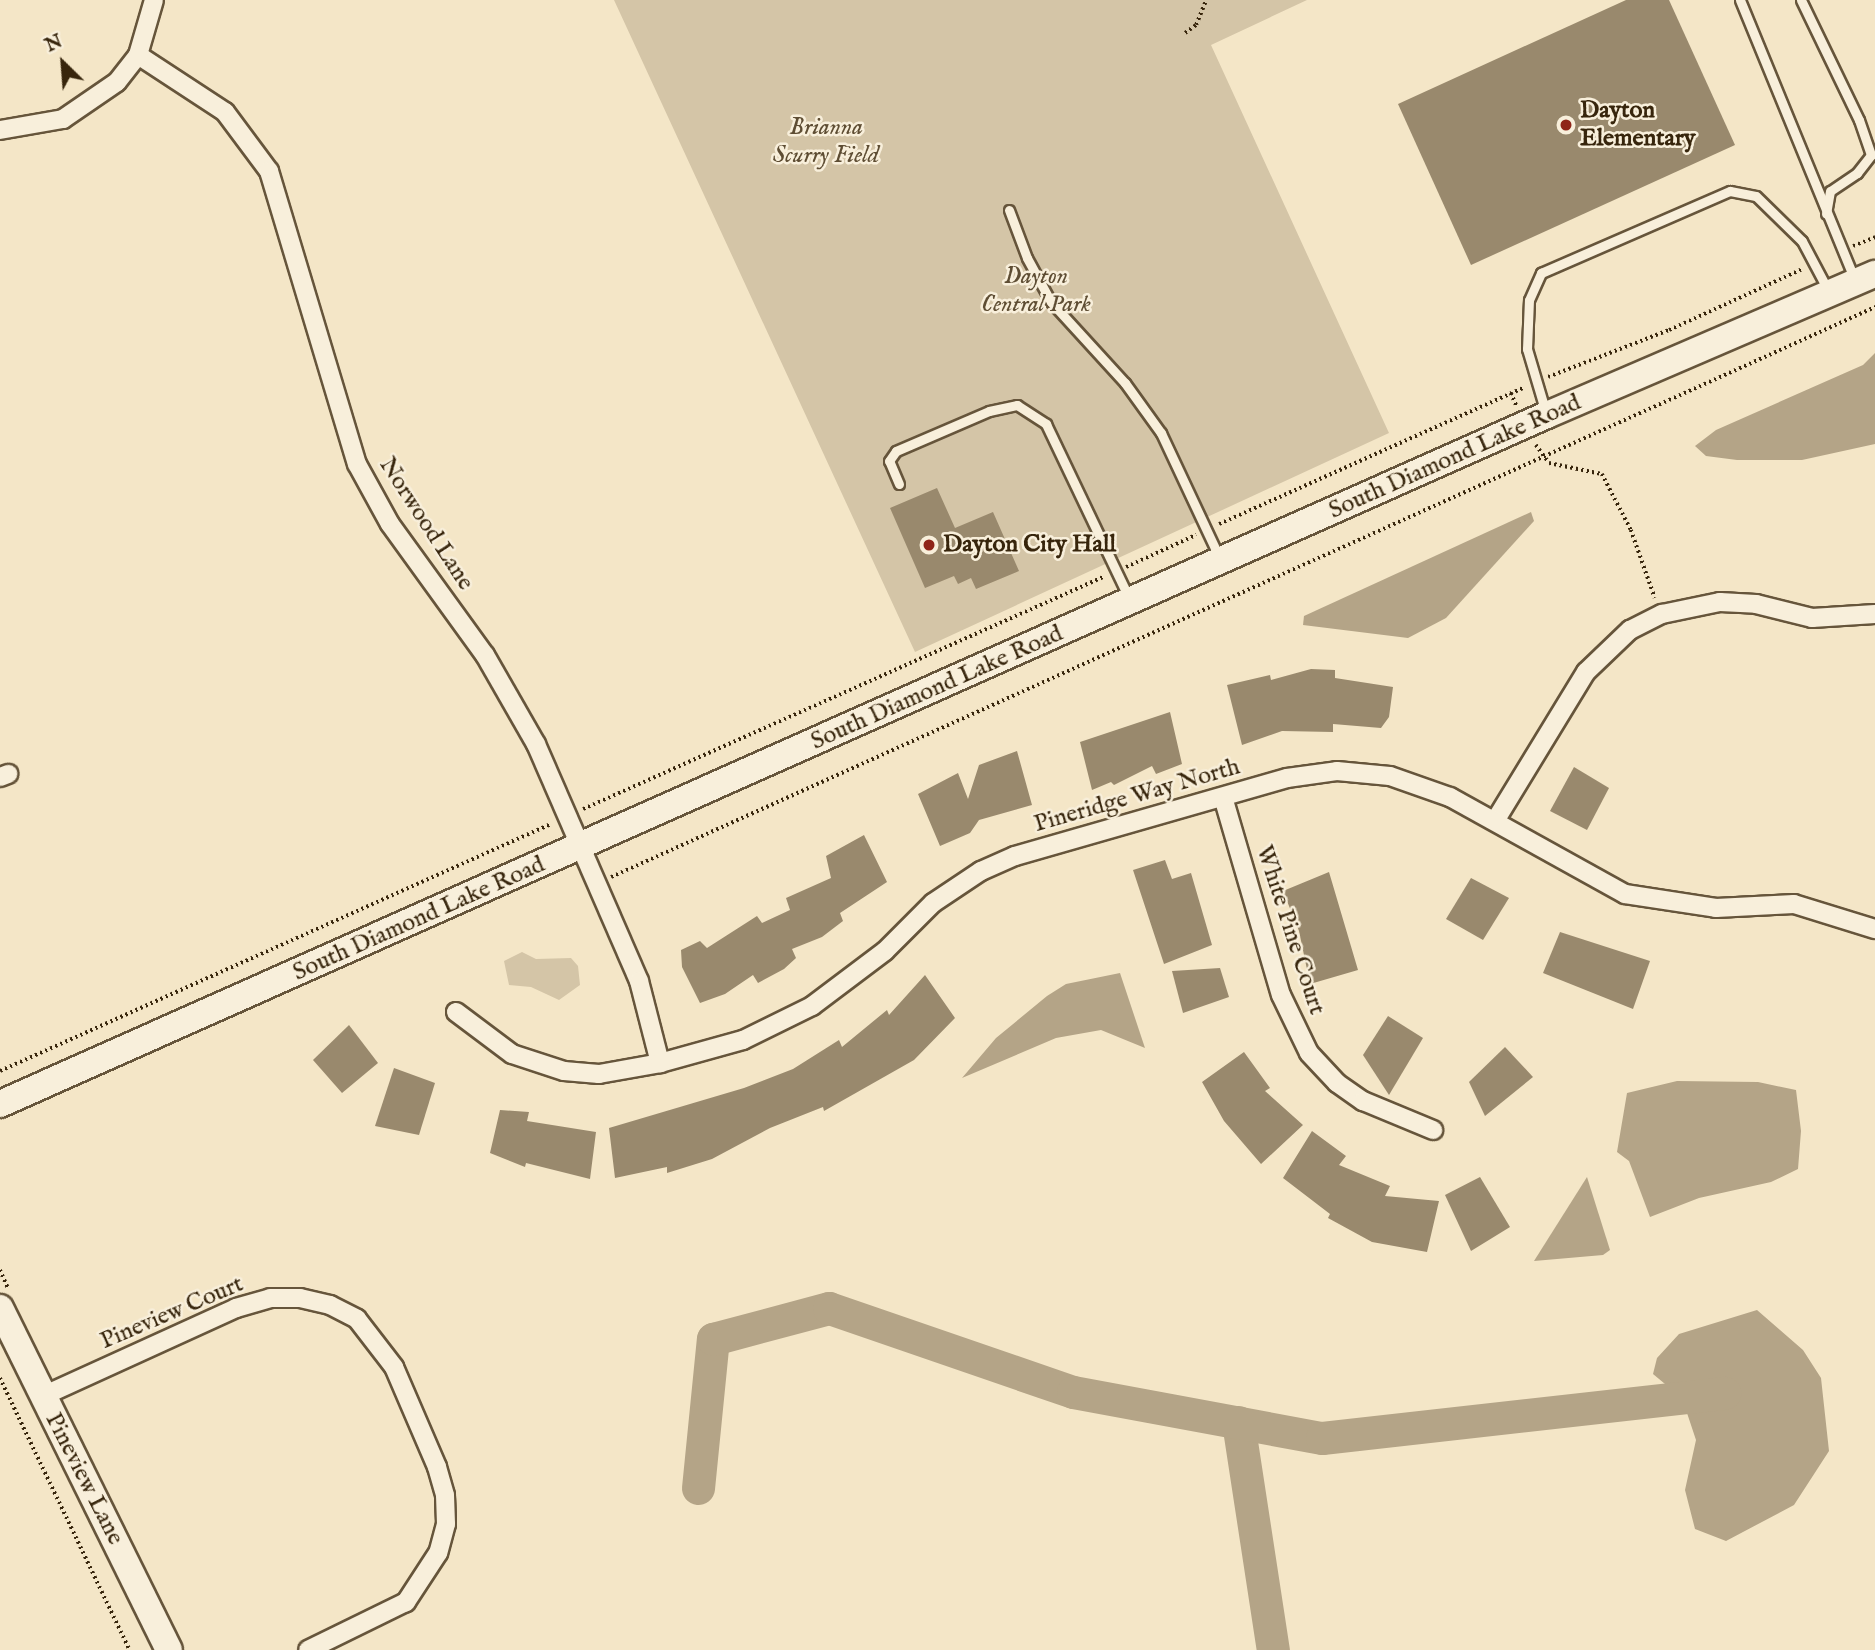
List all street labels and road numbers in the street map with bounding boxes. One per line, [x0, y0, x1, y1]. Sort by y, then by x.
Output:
street label: South Diamond Lake Road [1325, 388, 1585, 526]
street label: Norwood Lane [372, 452, 480, 596]
street label: South Diamond Lake Road [807, 619, 1067, 757]
street label: Pineridge Way North [1031, 753, 1243, 839]
street label: White Pine Court [1249, 842, 1331, 1018]
street label: South Diamond Lake Road [289, 850, 549, 988]
street label: Pineview Court [96, 1270, 248, 1356]
street label: Pineview Lane [38, 1408, 130, 1550]

